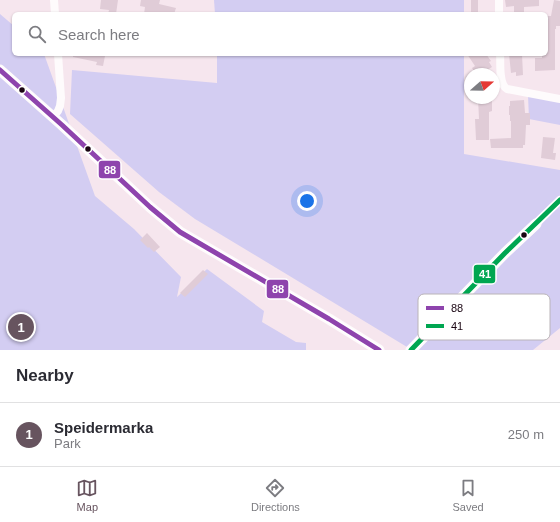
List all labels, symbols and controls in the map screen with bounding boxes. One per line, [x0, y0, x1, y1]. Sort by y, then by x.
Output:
search box [12, 12, 548, 56]
icon: search [26, 23, 48, 45]
text: Search here [58, 26, 140, 43]
north arrow [464, 68, 500, 104]
unlabelled marker [17, 85, 27, 95]
unlabelled marker [83, 144, 93, 154]
line badge: 88 [98, 160, 121, 179]
text: 88 [104, 164, 116, 176]
your location [297, 191, 317, 211]
unlabelled marker [519, 230, 529, 240]
line badge: 41 [473, 264, 496, 284]
text: 41 [479, 268, 491, 280]
line badge: 88 [266, 279, 289, 299]
text: 88 [272, 283, 284, 295]
legend [418, 294, 550, 340]
text: 88 [451, 302, 463, 314]
pin: 1 [8, 312, 34, 342]
text: 41 [451, 320, 463, 332]
text: Nearby [16, 366, 74, 385]
text: Speidermarka [54, 419, 153, 436]
text: 1 [25, 427, 33, 442]
text: 250 m [508, 427, 544, 442]
text: Park [54, 436, 81, 451]
tab: Map [76, 477, 98, 513]
tab: Directions [251, 477, 300, 513]
tab: Saved [452, 477, 484, 513]

